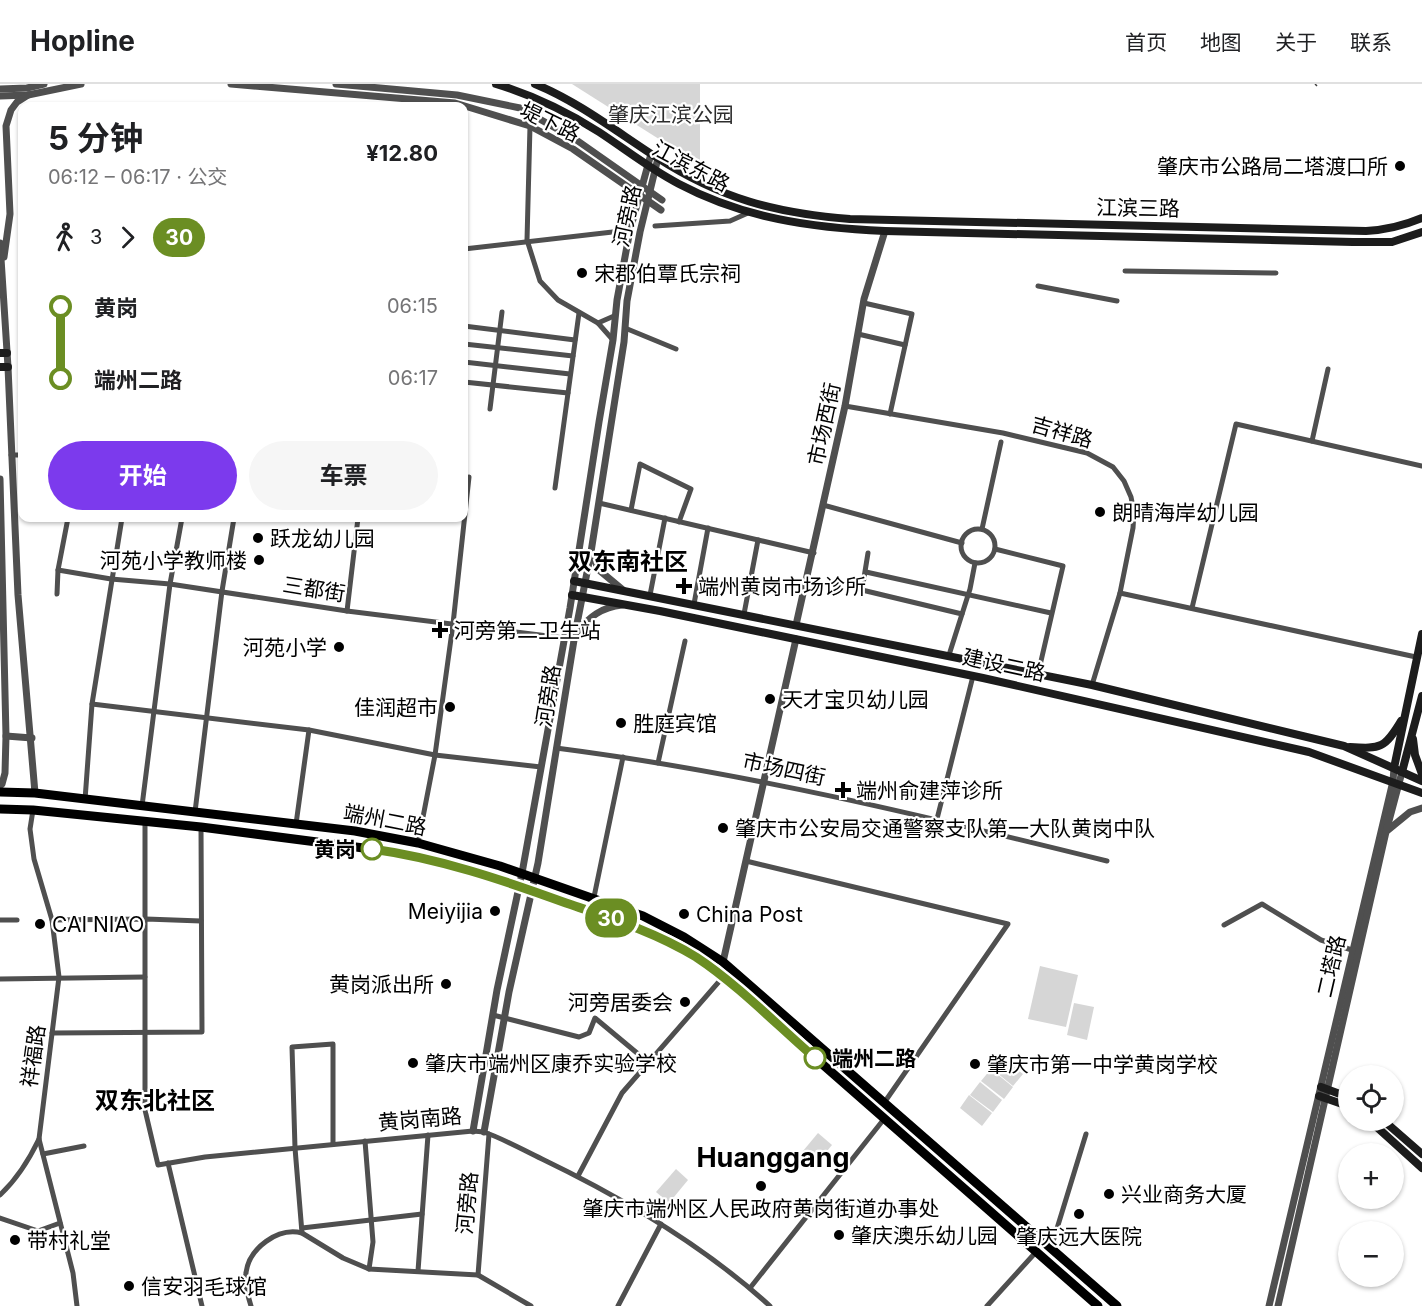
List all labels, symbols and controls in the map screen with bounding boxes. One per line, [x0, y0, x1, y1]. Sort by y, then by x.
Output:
text: Hopline [30, 24, 135, 58]
text: 首页 [1125, 30, 1167, 55]
text: 地图 [1200, 30, 1242, 55]
text: 关于 [1275, 30, 1317, 55]
text: 联系 [1350, 30, 1392, 55]
street label: 堤下路 [516, 97, 584, 147]
park label: 肇庆江滨公园 [608, 102, 734, 127]
text: 5 分钟 [48, 118, 143, 158]
street label: 江滨东路 [648, 135, 734, 197]
text: ¥12.80 [366, 140, 438, 166]
place label: 肇庆市公路局二塔渡口所 [1157, 154, 1388, 179]
marker: 肇庆市公路局二塔渡口所 [1393, 159, 1407, 173]
text: 06:12 – 06:17 · 公交 [48, 165, 228, 189]
street label: 河旁路 [608, 183, 646, 249]
street label: 江滨三路 [1096, 195, 1180, 221]
icon: walk [48, 221, 81, 254]
icon: forward [111, 221, 144, 254]
text: 3 [90, 225, 102, 249]
text: 30 [165, 225, 193, 250]
place label: 宋郡伯覃氏宗祠 [594, 261, 741, 286]
marker: 宋郡伯覃氏宗祠 [575, 266, 589, 280]
text: 06:15 [387, 294, 438, 318]
text: 黄岗 [94, 295, 138, 321]
text: 06:17 [388, 366, 438, 390]
text: 端州二路 [94, 367, 182, 393]
street label: 市场西街 [803, 380, 845, 468]
street label: 吉祥路 [1028, 411, 1096, 453]
button: 开始 [48, 441, 237, 510]
button: 车票 [249, 441, 438, 510]
place label: 朗晴海岸幼儿园 [1112, 500, 1259, 525]
marker: 朗晴海岸幼儿园 [1093, 505, 1107, 519]
place label: 跃龙幼儿园 [270, 526, 375, 551]
marker: 跃龙幼儿园 [251, 531, 265, 545]
district label: 双东南社区 [568, 547, 688, 576]
place label: 河苑小学教师楼 [100, 548, 247, 573]
marker: 河苑小学教师楼 [252, 553, 266, 567]
street label: 三都街 [281, 572, 347, 606]
place label: 端州黄岗市场诊所 [698, 574, 866, 599]
marker: 端州黄岗市场诊所 [675, 577, 693, 595]
place label: 河旁第二卫生站 [454, 618, 601, 643]
marker: 河旁第二卫生站 [431, 621, 449, 639]
place label: 河苑小学 [243, 635, 327, 660]
marker: 河苑小学 [332, 640, 346, 654]
street label: 建设二路 [960, 644, 1048, 686]
street label: 河旁路 [531, 663, 565, 729]
place label: 天才宝贝幼儿园 [782, 687, 929, 712]
marker: 天才宝贝幼儿园 [763, 692, 777, 706]
place label: 佳润超市 [354, 695, 438, 720]
marker: 佳润超市 [443, 700, 457, 714]
place label: 胜庭宾馆 [633, 711, 717, 736]
marker: 胜庭宾馆 [614, 716, 628, 730]
street label: 市场四街 [740, 748, 828, 790]
place label: 端州俞建萍诊所 [856, 778, 1003, 803]
marker: 端州俞建萍诊所 [834, 781, 852, 799]
street label: 端州二路 [341, 800, 429, 840]
place label: 肇庆市公安局交通警察支队第一大队黄岗中队 [735, 816, 1155, 841]
marker: 肇庆市公安局交通警察支队第一大队黄岗中队 [716, 821, 730, 835]
place label: 黄岗 [314, 837, 356, 862]
marker: 黄岗 [361, 838, 383, 860]
line badge: 30 [584, 898, 638, 938]
place label: Meiyijia [408, 899, 483, 924]
place label: China Post [696, 902, 803, 927]
marker: Meiyijia [488, 904, 502, 918]
text: 30 [597, 906, 625, 931]
marker: China Post [677, 907, 691, 921]
place label: CAI NIAO [52, 912, 144, 937]
marker: CAI NIAO [33, 917, 47, 931]
street label: 二塔路 [1312, 932, 1350, 1000]
place label: 黄岗派出所 [329, 972, 434, 997]
marker: 黄岗派出所 [439, 977, 453, 991]
place label: 河旁居委会 [568, 990, 673, 1015]
marker: 河旁居委会 [678, 995, 692, 1009]
street label: 祥福路 [16, 1023, 50, 1089]
place label: 端州二路 [832, 1046, 916, 1071]
marker: 端州二路 [804, 1047, 826, 1069]
place label: 肇庆市端州区康乔实验学校 [425, 1051, 677, 1076]
place label: 肇庆市第一中学黄岗学校 [987, 1052, 1218, 1077]
marker: 肇庆市端州区康乔实验学校 [406, 1056, 420, 1070]
marker: 肇庆市第一中学黄岗学校 [968, 1057, 982, 1071]
map controls [1338, 1065, 1404, 1287]
button: locate [1338, 1065, 1404, 1131]
district label: 双东北社区 [95, 1086, 215, 1115]
street label: 黄岗南路 [377, 1103, 463, 1135]
district label: Huanggang [696, 1141, 850, 1174]
button: + [1338, 1143, 1404, 1209]
street label: 河旁路 [452, 1171, 482, 1235]
marker: 肇庆市端州区人民政府黄岗街道办事处 [754, 1179, 768, 1193]
place label: 兴业商务大厦 [1121, 1182, 1247, 1207]
marker: 兴业商务大厦 [1102, 1187, 1116, 1201]
place label: 肇庆市端州区人民政府黄岗街道办事处 [583, 1196, 940, 1221]
marker: 肇庆远大医院 [1072, 1207, 1086, 1221]
button: − [1338, 1221, 1404, 1287]
place label: 肇庆澳乐幼儿园 [851, 1223, 998, 1248]
place label: 肇庆远大医院 [1016, 1224, 1142, 1249]
place label: 带村礼堂 [27, 1228, 111, 1253]
marker: 肇庆澳乐幼儿园 [832, 1228, 846, 1242]
marker: 带村礼堂 [8, 1233, 22, 1247]
place label: 信安羽毛球馆 [141, 1274, 267, 1299]
marker: 信安羽毛球馆 [122, 1279, 136, 1293]

